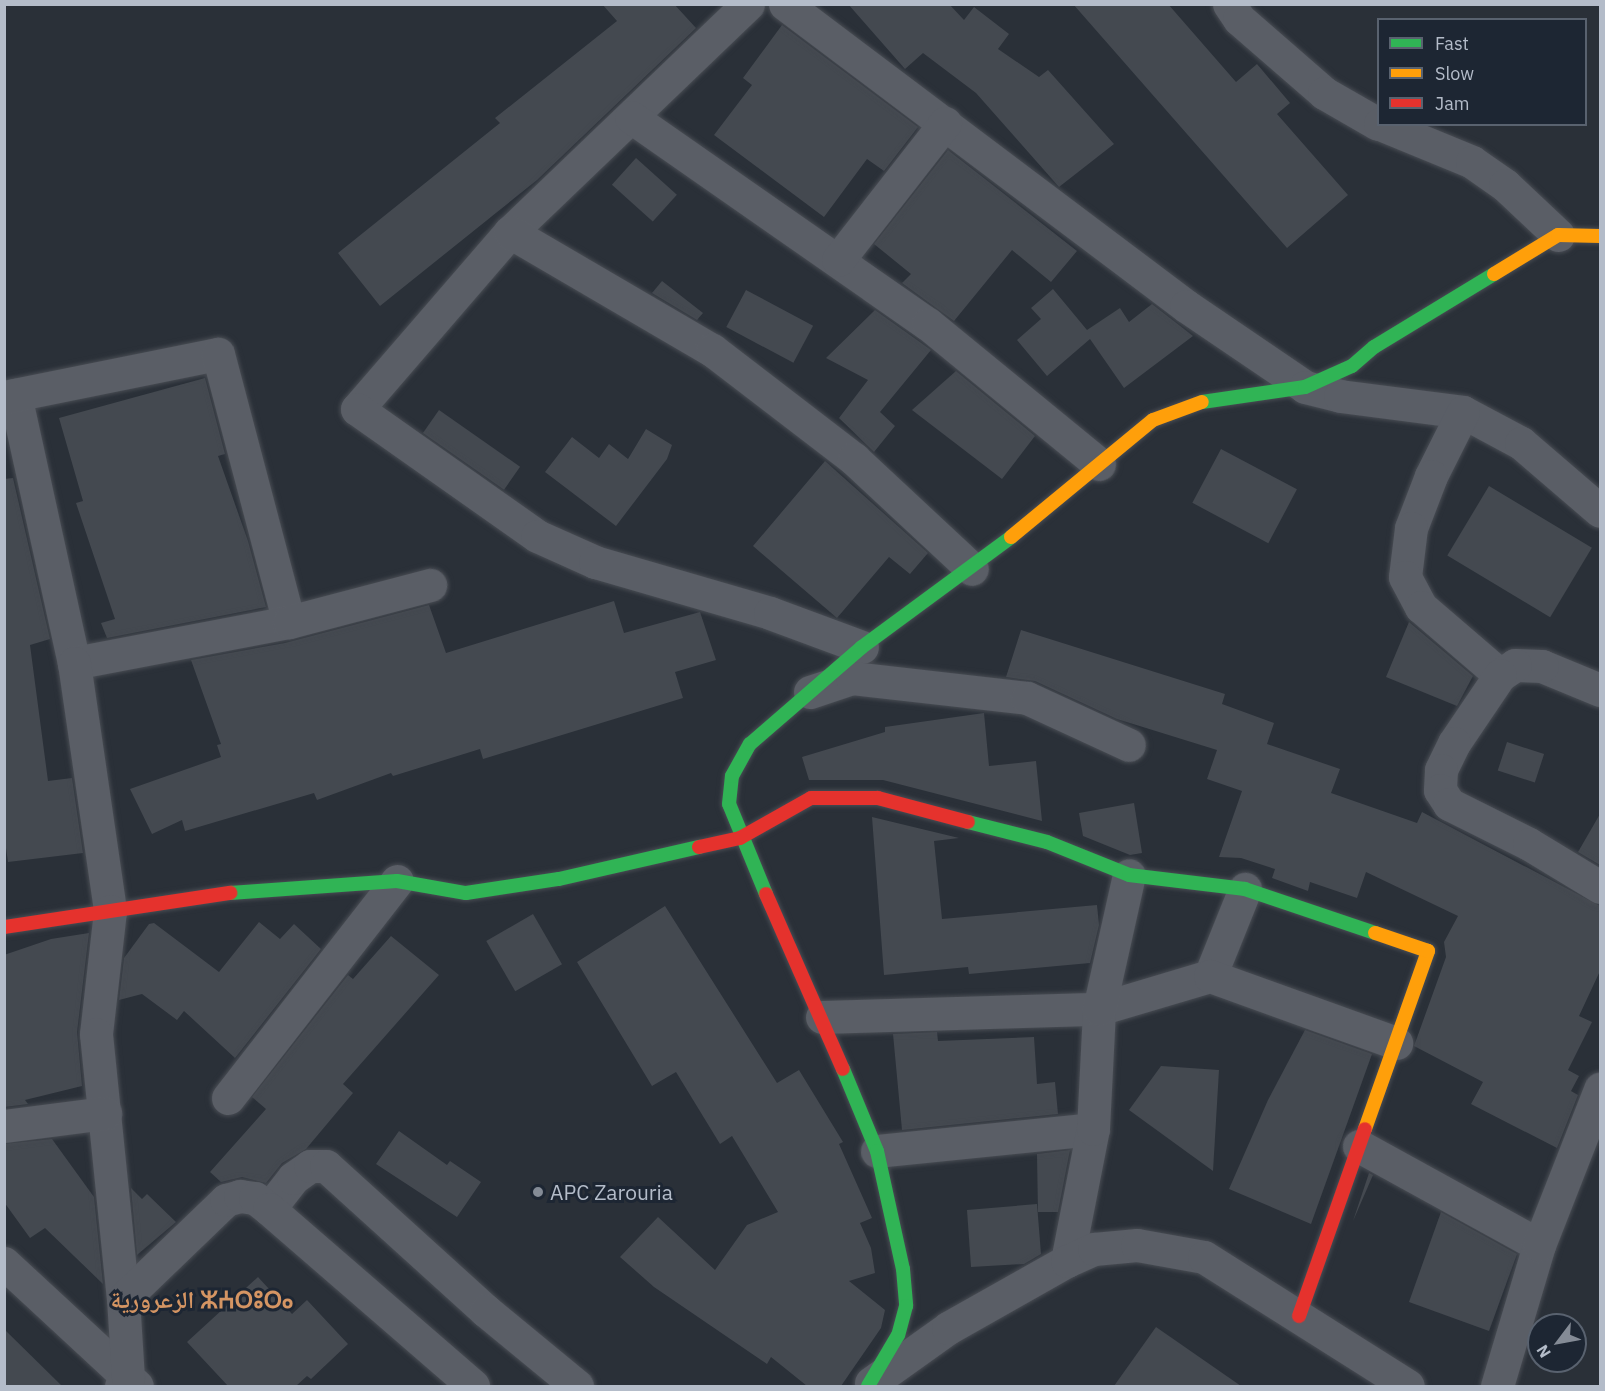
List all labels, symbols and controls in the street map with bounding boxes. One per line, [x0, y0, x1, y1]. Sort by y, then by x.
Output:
legend [1377, 18, 1587, 126]
text: Fast [1435, 32, 1469, 55]
text: Slow [1435, 62, 1474, 85]
text: Jam [1435, 92, 1470, 115]
place label: APC Zarouria [550, 1179, 673, 1205]
marker: APC Zarouria [531, 1185, 545, 1199]
district label: الزعرورية ⵣⵄⵔⵓⵔⴰ [111, 1286, 293, 1314]
north arrow [1527, 1313, 1587, 1373]
text: N [1532, 1341, 1555, 1362]

